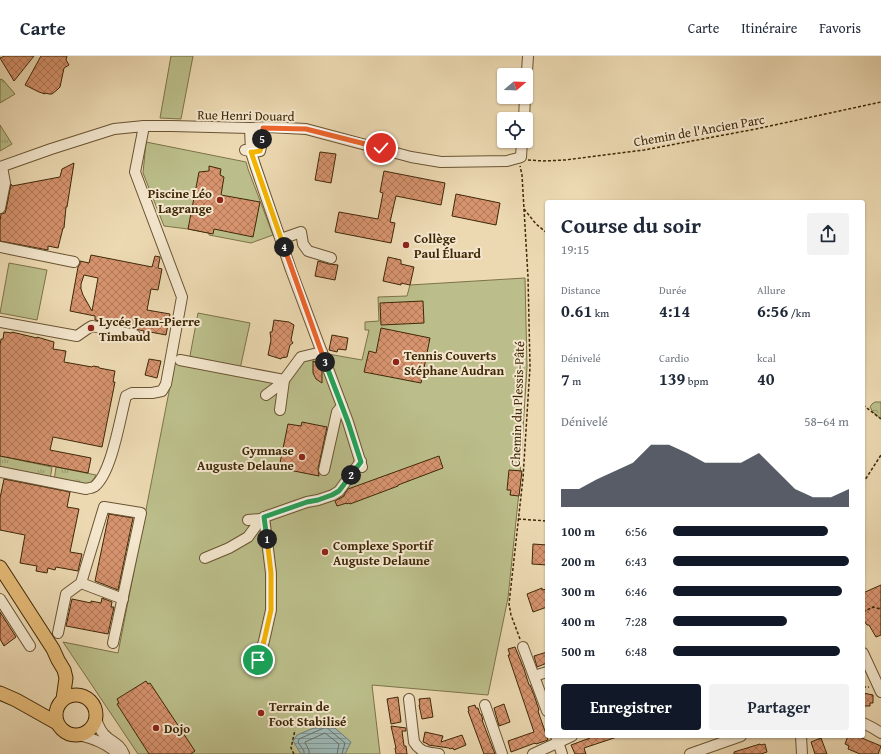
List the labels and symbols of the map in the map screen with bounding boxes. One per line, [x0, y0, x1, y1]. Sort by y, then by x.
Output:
north arrow [497, 68, 533, 104]
street label: Rue Henri Douard [197, 105, 295, 126]
street label: Chemin de l'Ancien Parc [632, 110, 766, 151]
pin: 5 [252, 129, 272, 149]
pin [364, 131, 398, 165]
place label: Piscine Léo Lagrange [148, 184, 212, 218]
marker: Piscine Léo Lagrange [215, 195, 225, 205]
place label: Collège Paul Éluard [414, 229, 482, 263]
pin: 4 [274, 237, 294, 257]
marker: Collège Paul Éluard [401, 240, 411, 250]
place label: Lycée Jean-Pierre Timbaud [99, 312, 200, 346]
marker: Lycée Jean-Pierre Timbaud [86, 323, 96, 333]
street label: Chemin du Plessis-Pâté [506, 341, 529, 467]
place label: Tennis Couverts Stéphane Audran [404, 346, 505, 380]
pin: 3 [315, 352, 335, 372]
marker: Tennis Couverts Stéphane Audran [391, 357, 401, 367]
place label: Gymnase Auguste Delaune [197, 441, 294, 475]
marker: Gymnase Auguste Delaune [297, 452, 307, 462]
pin: 2 [341, 465, 361, 485]
pin: 1 [257, 529, 277, 549]
place label: Complexe Sportif Auguste Delaune [333, 536, 434, 570]
marker: Complexe Sportif Auguste Delaune [320, 547, 330, 557]
pin [241, 643, 275, 677]
place label: Terrain de Foot Stabilisé [269, 697, 346, 731]
marker: Terrain de Foot Stabilisé [256, 708, 266, 718]
place label: Dojo [164, 719, 190, 738]
marker: Dojo [151, 723, 161, 733]

